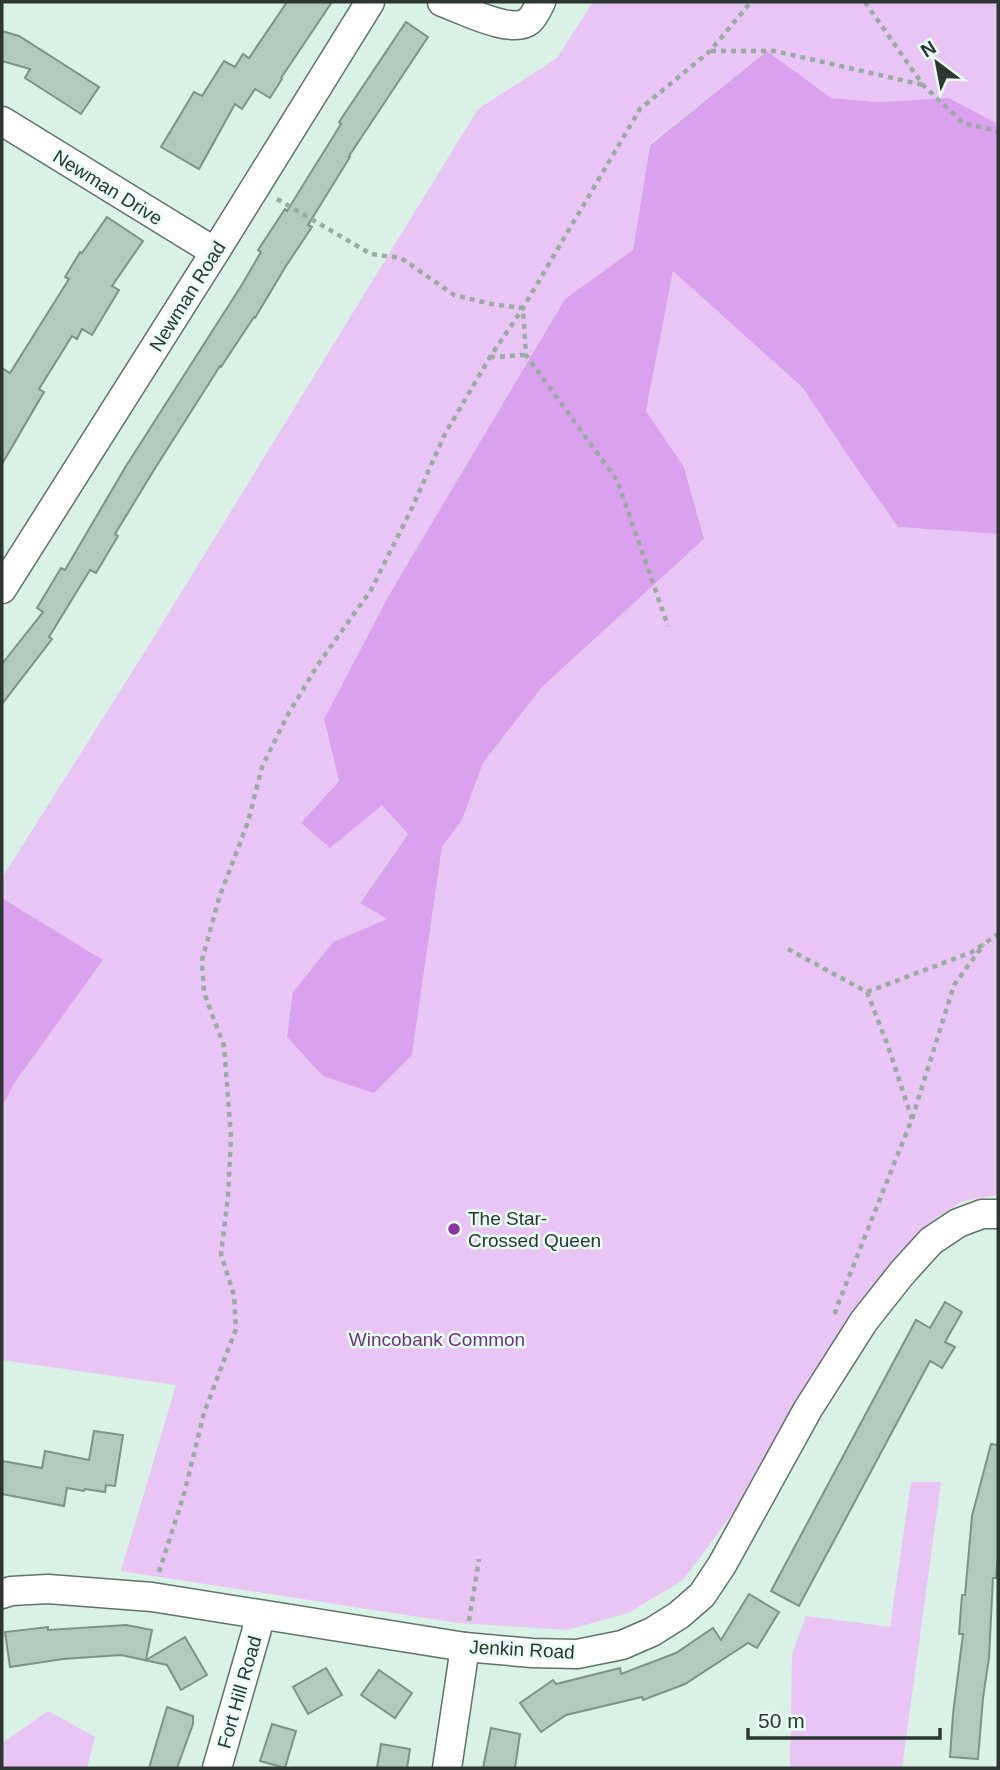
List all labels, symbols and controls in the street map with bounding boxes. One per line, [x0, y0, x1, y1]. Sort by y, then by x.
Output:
north arrow [902, 28, 972, 98]
text: N [917, 36, 940, 62]
street label: Newman Drive [49, 146, 166, 229]
street label: Newman Road [145, 237, 230, 355]
place label: The Star- Crossed Queen [468, 1208, 601, 1251]
marker: The Star- Crossed Queen [446, 1221, 462, 1237]
park label: Wincobank Common [349, 1329, 525, 1350]
street label: Fort Hill Road [213, 1633, 266, 1751]
street label: Jenkin Road [469, 1636, 575, 1663]
scale bar [748, 1696, 940, 1740]
text: 50 m [758, 1709, 805, 1732]

